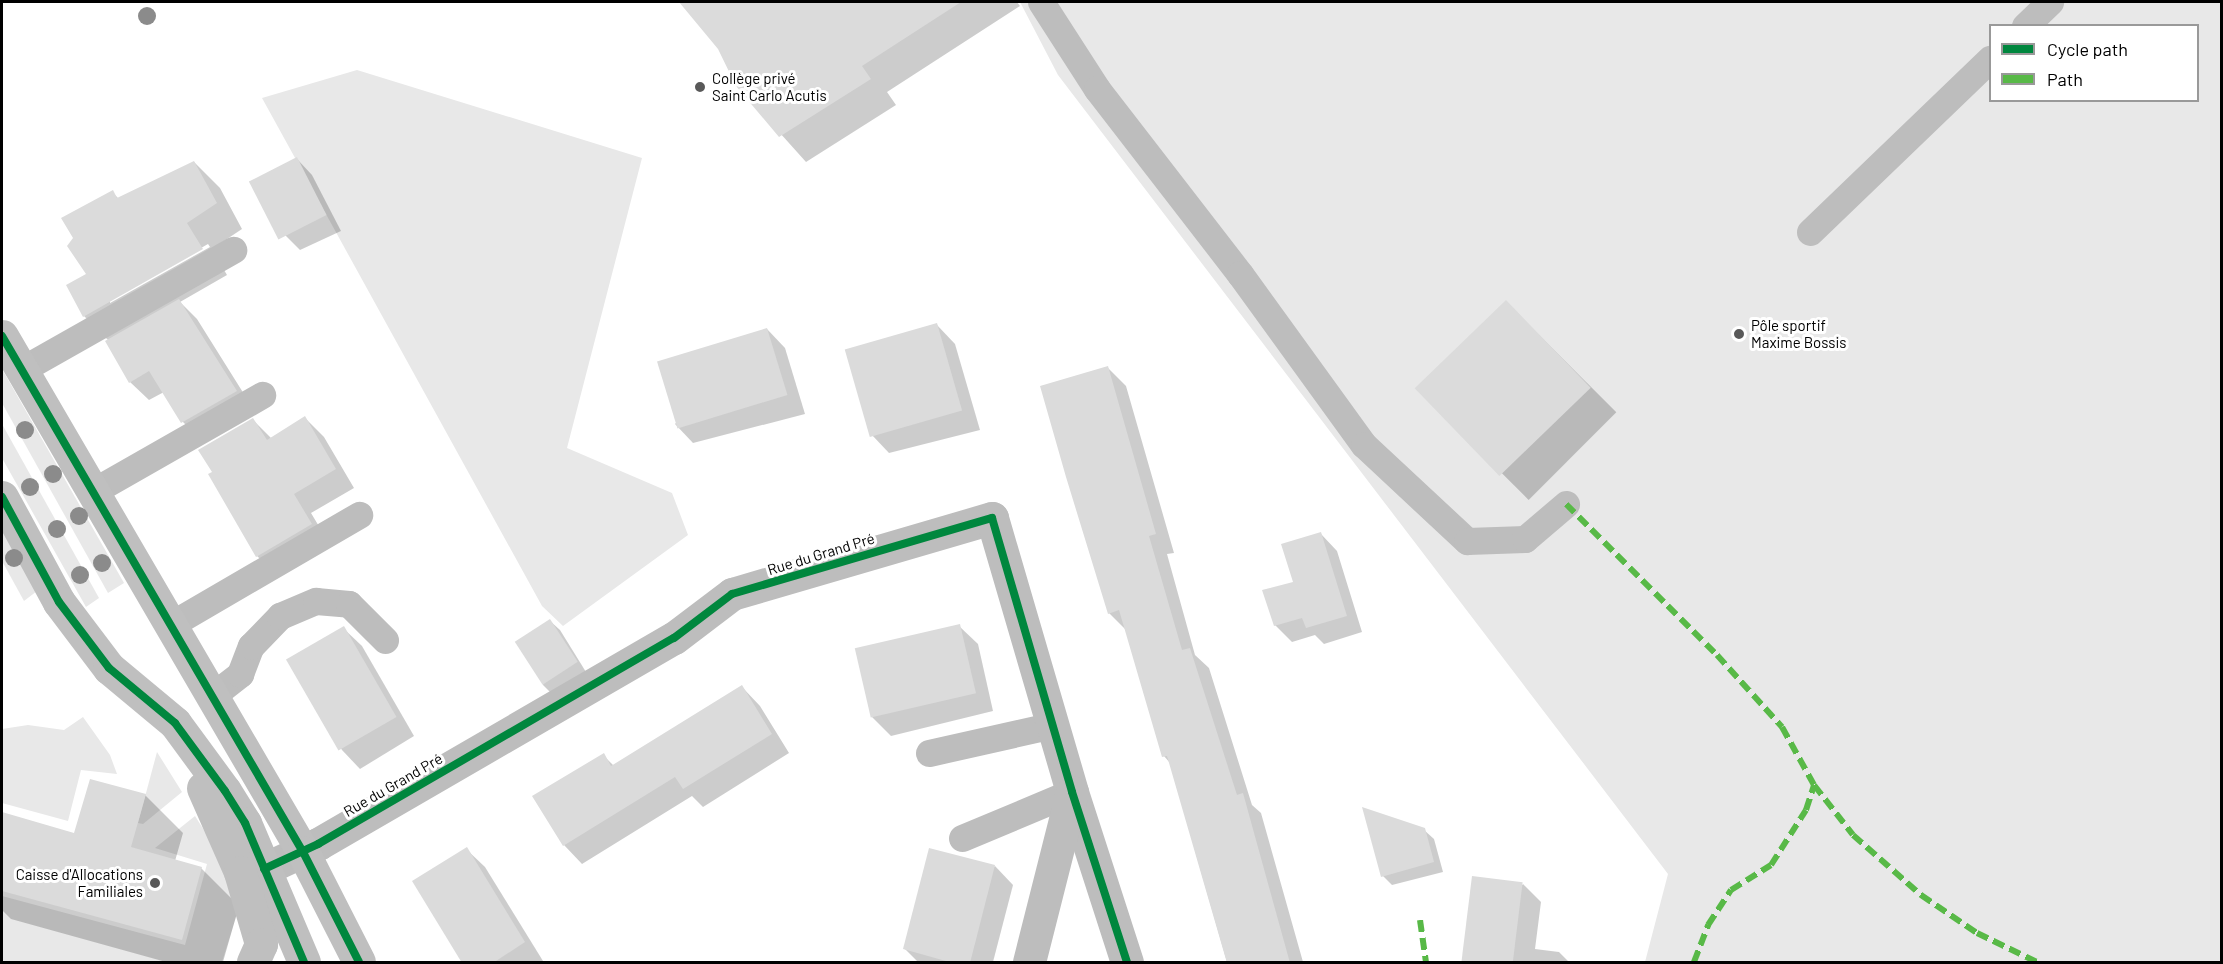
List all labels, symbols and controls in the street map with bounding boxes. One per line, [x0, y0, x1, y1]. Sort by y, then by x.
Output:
legend [1989, 24, 2199, 102]
text: Cycle path [2047, 38, 2128, 60]
text: Path [2047, 68, 2083, 90]
place label: Collège privé Saint Carlo Acutis [712, 69, 827, 104]
marker: Collège privé Saint Carlo Acutis [693, 80, 707, 94]
place label: Pôle sportif Maxime Bossis [1751, 316, 1846, 351]
marker: Pôle sportif Maxime Bossis [1732, 327, 1746, 341]
street label: Rue du Grand Pré [765, 529, 877, 579]
street label: Rue du Grand Pré [340, 749, 446, 821]
place label: Caisse d'Allocations Familiales [16, 865, 143, 900]
marker: Caisse d'Allocations Familiales [148, 876, 162, 890]

